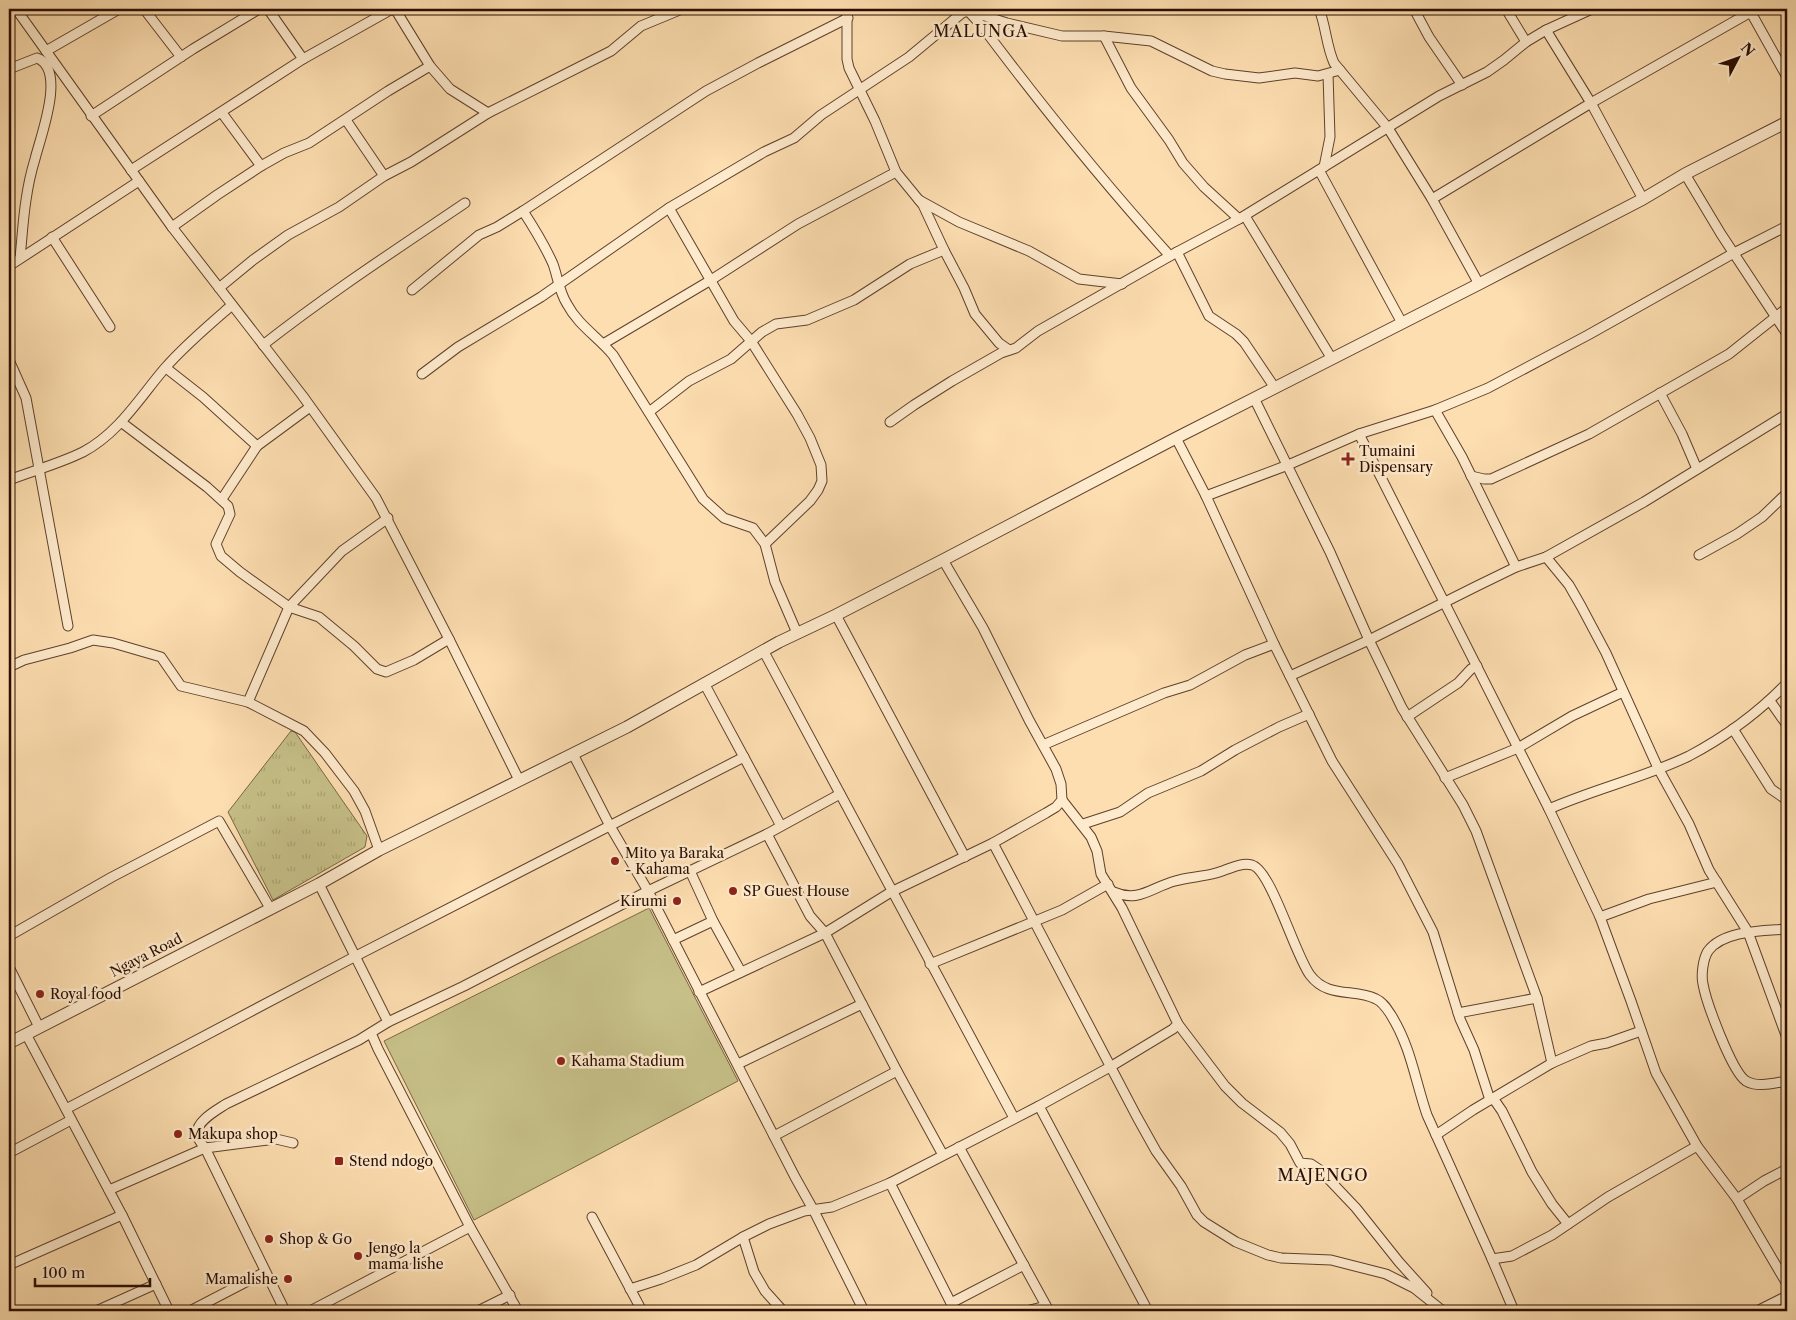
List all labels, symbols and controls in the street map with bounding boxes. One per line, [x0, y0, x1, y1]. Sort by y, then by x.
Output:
district label: MALUNGA [933, 21, 1029, 41]
north arrow [1714, 32, 1764, 82]
text: N [1737, 39, 1759, 60]
place label: Tumaini Dispensary [1359, 442, 1433, 476]
marker: Tumaini Dispensary [1341, 452, 1355, 466]
place label: Mito ya Baraka - Kahama [625, 844, 725, 878]
marker: Mito ya Baraka - Kahama [609, 855, 621, 867]
place label: SP Guest House [743, 882, 849, 900]
marker: SP Guest House [727, 885, 739, 897]
place label: Kirumi [620, 892, 667, 910]
marker: Kirumi [671, 895, 683, 907]
street label: Ngaya Road [107, 929, 186, 981]
place label: Royal food [50, 985, 122, 1003]
marker: Royal food [34, 988, 46, 1000]
place label: Kahama Stadium [571, 1052, 685, 1070]
marker: Kahama Stadium [555, 1055, 567, 1067]
place label: Makupa shop [188, 1125, 278, 1143]
marker: Makupa shop [172, 1128, 184, 1140]
place label: Stend ndogo [349, 1152, 433, 1170]
marker: Stend ndogo [333, 1155, 345, 1167]
district label: MAJENGO [1278, 1165, 1369, 1185]
place label: Shop & Go [279, 1230, 352, 1248]
marker: Shop & Go [263, 1233, 275, 1245]
place label: Jengo la mama lishe [366, 1239, 444, 1273]
marker: Jengo la mama lishe [352, 1250, 364, 1262]
scale bar [35, 1255, 150, 1287]
text: 100 m [42, 1263, 85, 1282]
place label: Mamalishe [205, 1270, 278, 1288]
marker: Mamalishe [282, 1273, 294, 1285]

